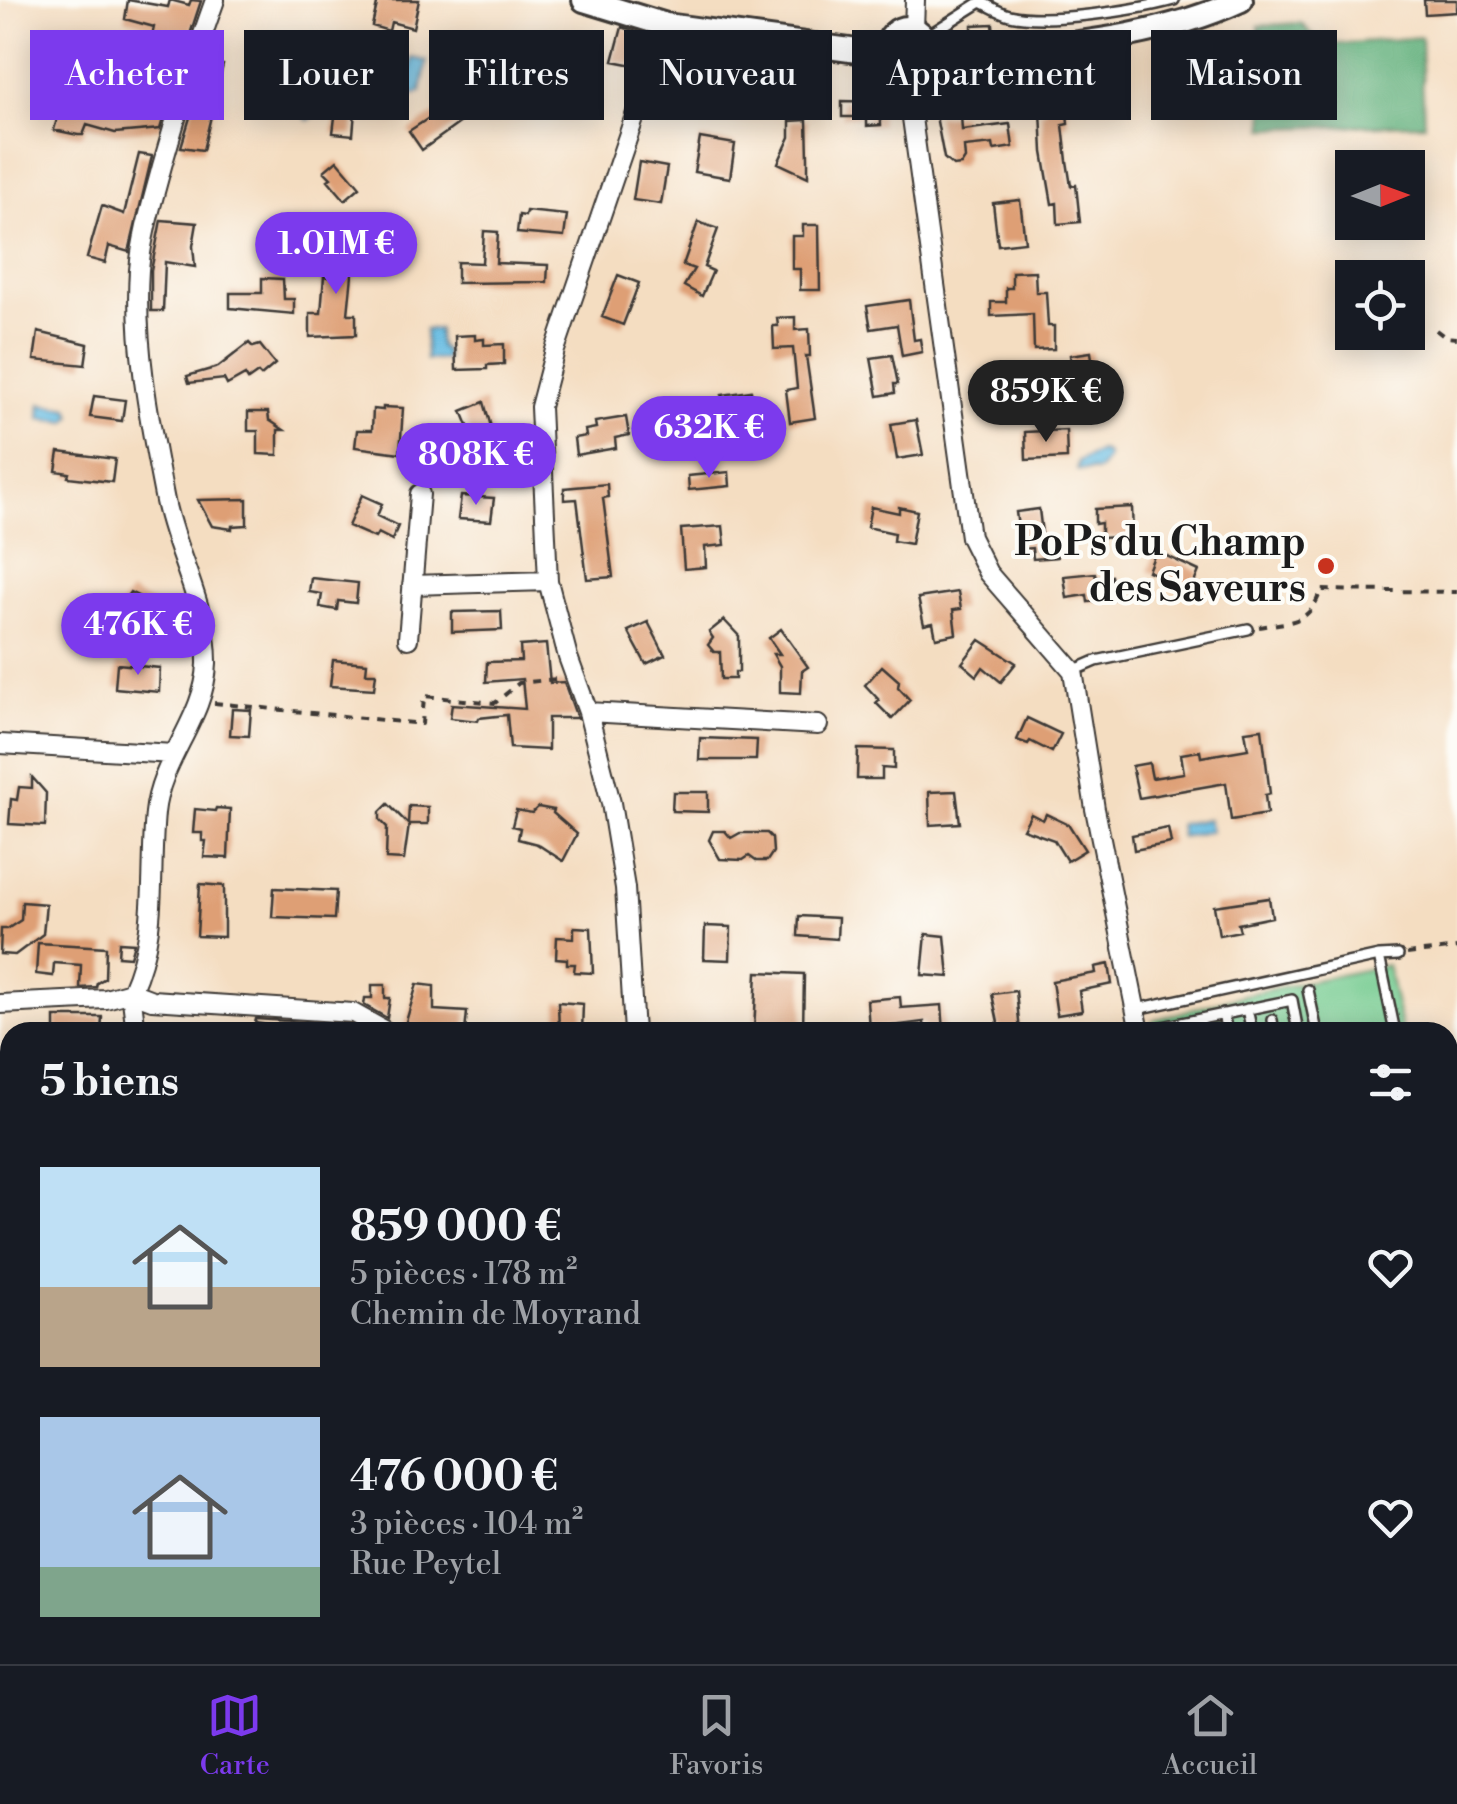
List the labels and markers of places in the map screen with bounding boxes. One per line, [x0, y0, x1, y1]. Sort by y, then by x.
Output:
pin: 1.01M € [244, 212, 428, 297]
pin: 859K € [965, 360, 1127, 445]
pin: 632K € [628, 396, 790, 481]
pin: 808K € [395, 423, 557, 508]
place label: PoPs du Champ des Saveurs [1014, 518, 1306, 614]
marker: PoPs du Champ des Saveurs [1315, 555, 1337, 577]
pin: 476K € [57, 593, 219, 678]

